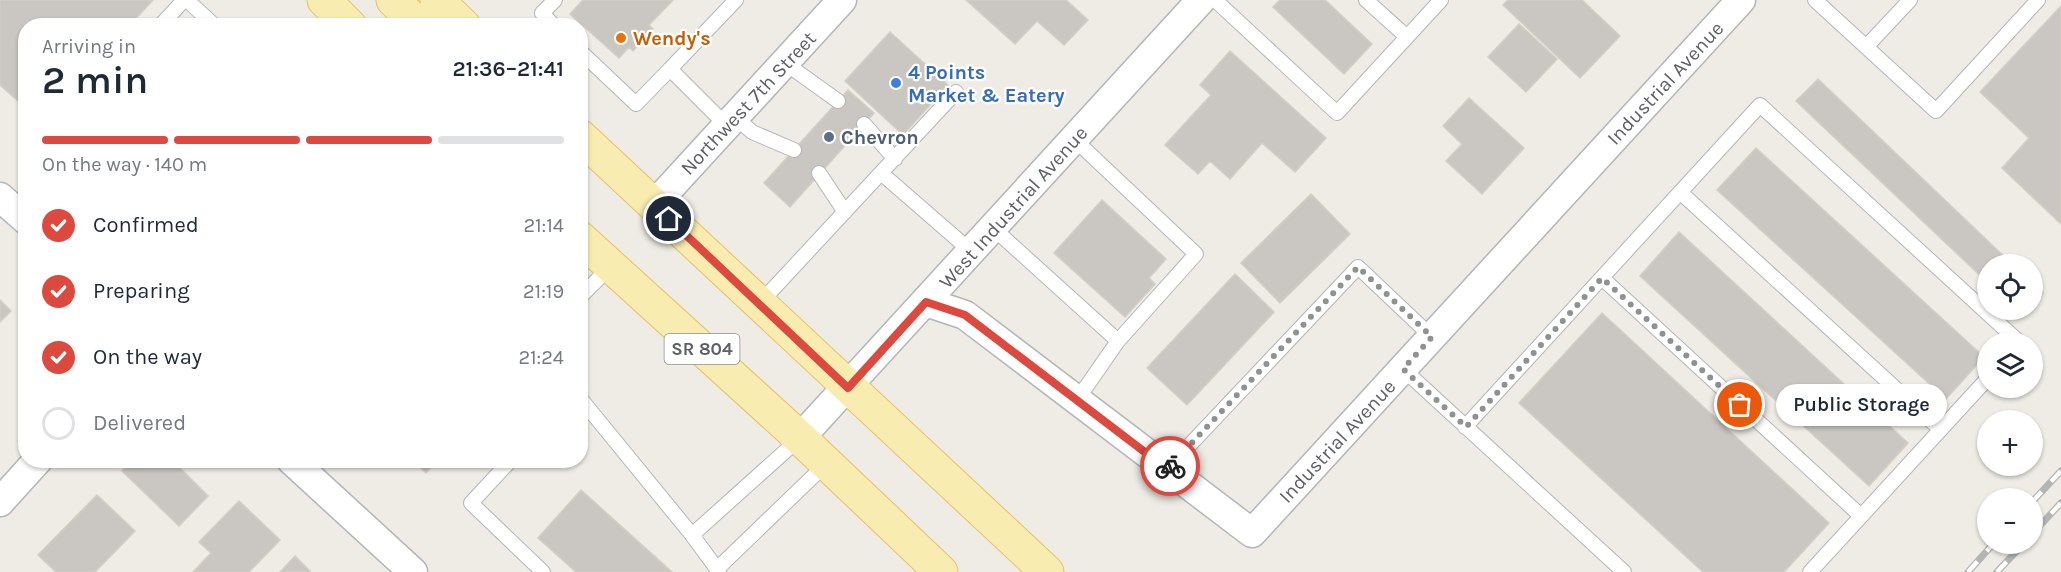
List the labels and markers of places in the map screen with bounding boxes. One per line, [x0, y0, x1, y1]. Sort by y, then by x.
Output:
place label: Wendy's [633, 27, 711, 50]
marker: Wendy's [614, 31, 628, 45]
place label: 4 Points Market & Eatery [908, 61, 1065, 107]
marker: 4 Points Market & Eatery [889, 76, 903, 90]
place label: Chevron [841, 126, 919, 149]
marker: Chevron [822, 130, 836, 144]
pin [643, 193, 694, 244]
pin [1714, 379, 1765, 430]
callout: Public Storage [1776, 384, 1947, 426]

